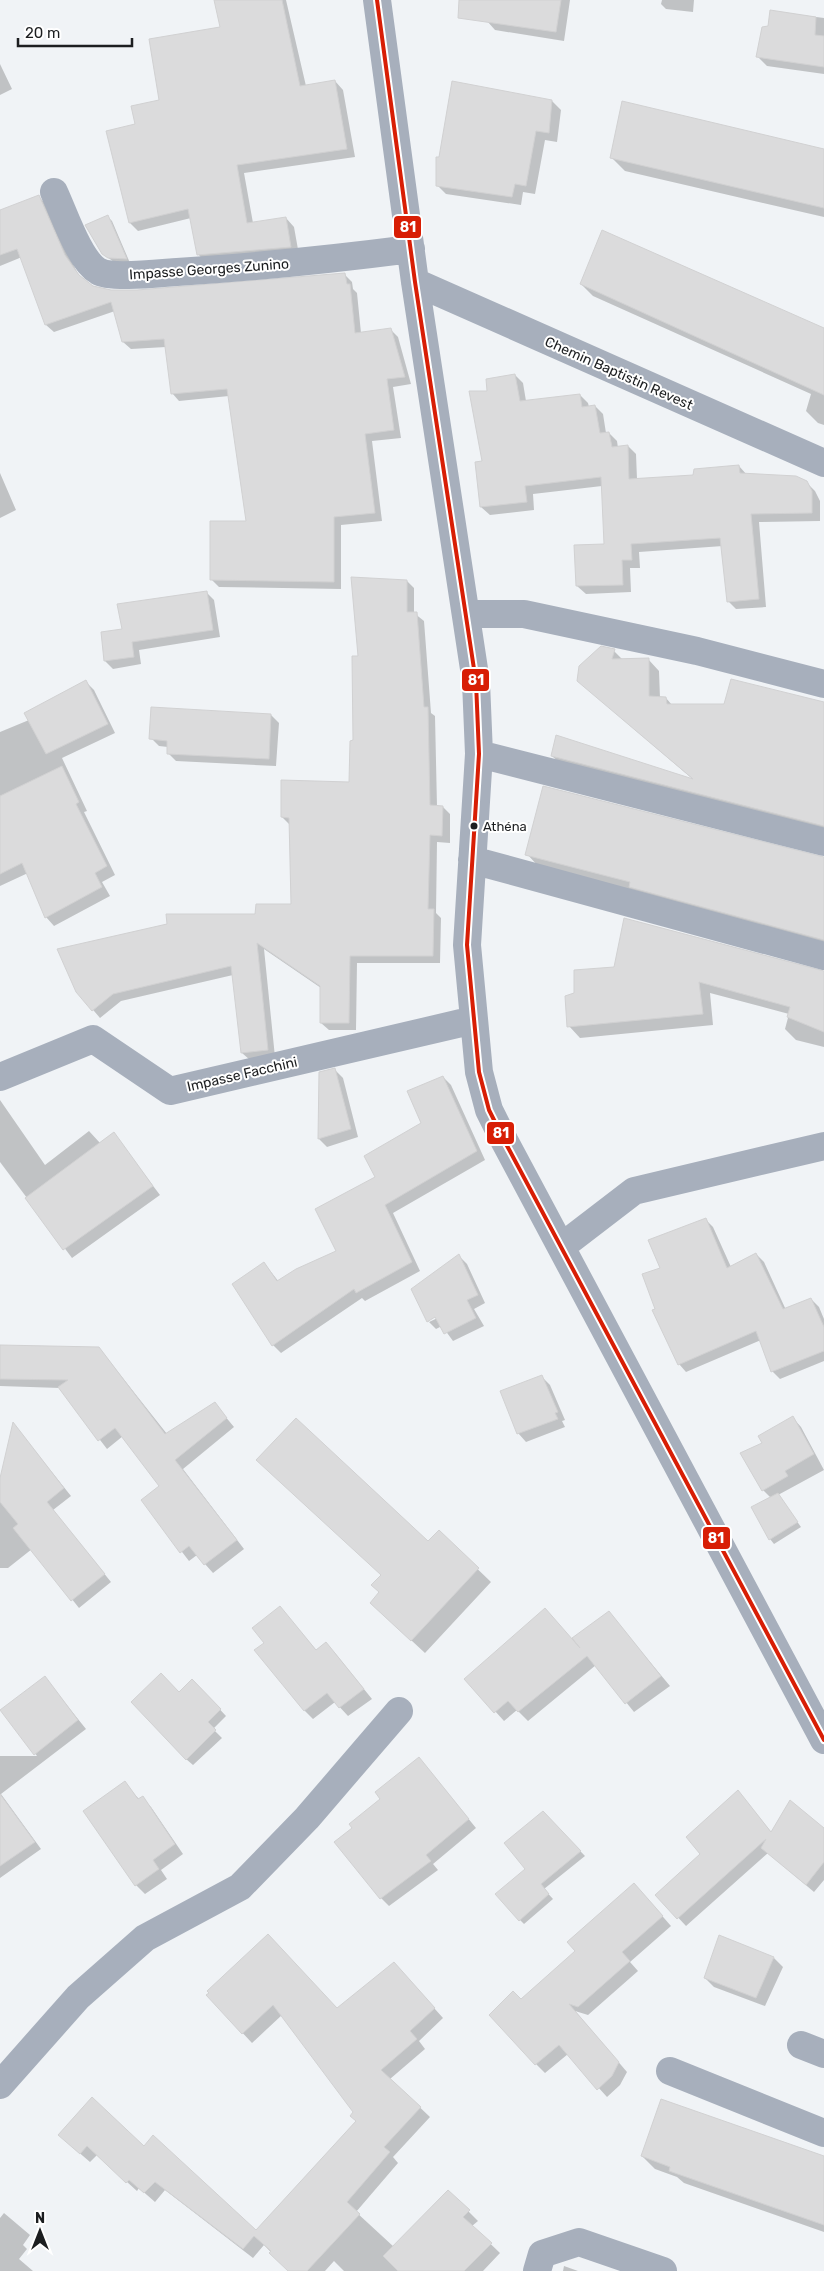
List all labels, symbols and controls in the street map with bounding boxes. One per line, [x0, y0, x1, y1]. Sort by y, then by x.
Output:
scale bar [18, 15, 131, 47]
text: 20 m [25, 24, 60, 42]
line badge: 81 [393, 215, 422, 239]
text: 81 [400, 219, 416, 236]
street label: Impasse Georges Zunino [129, 255, 290, 284]
street label: Chemin Baptistin Revest [542, 333, 696, 414]
line badge: 81 [461, 668, 490, 692]
text: 81 [468, 672, 484, 689]
place label: Athéna [483, 819, 527, 834]
marker: Athéna [469, 821, 479, 831]
street label: Impasse Facchini [185, 1054, 299, 1095]
line badge: 81 [486, 1121, 515, 1145]
text: 81 [493, 1125, 509, 1142]
line badge: 81 [702, 1526, 731, 1550]
text: 81 [708, 1530, 724, 1547]
north arrow [15, 2206, 65, 2256]
text: N [35, 2210, 45, 2227]

